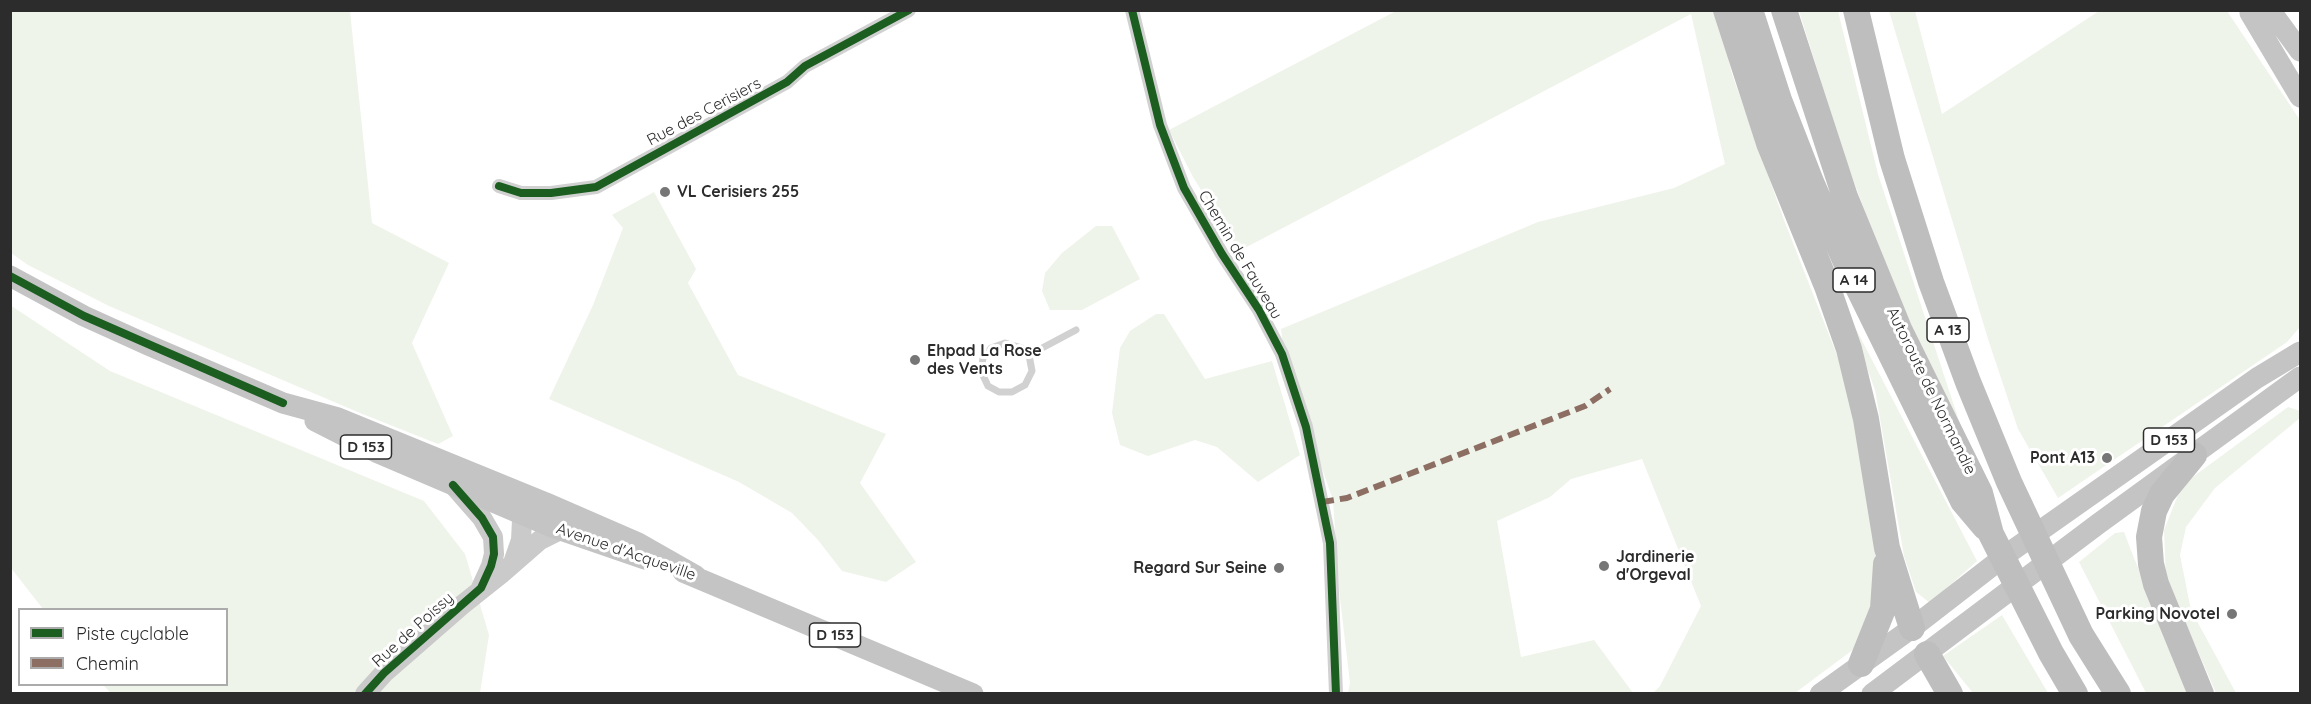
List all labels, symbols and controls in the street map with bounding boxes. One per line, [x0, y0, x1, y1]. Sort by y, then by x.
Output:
street label: Rue des Cerisiers [644, 74, 764, 150]
place label: VL Cerisiers 255 [677, 182, 799, 202]
marker: VL Cerisiers 255 [658, 185, 672, 199]
street label: Chemin de Fauveau [1194, 187, 1286, 323]
road number: A 14 [1833, 268, 1875, 292]
street label: Autoroute de Normandie [1882, 304, 1980, 478]
road number: A 13 [1927, 318, 1969, 342]
place label: Ehpad La Rose des Vents [927, 341, 1042, 379]
marker: Ehpad La Rose des Vents [908, 353, 922, 367]
road number: D 153 [2144, 428, 2194, 452]
road number: D 153 [340, 435, 392, 459]
place label: Pont A13 [2030, 448, 2095, 468]
marker: Pont A13 [2100, 451, 2114, 465]
street label: Avenue d'Acqueville [554, 519, 698, 585]
place label: Jardinerie d'Orgeval [1616, 547, 1694, 585]
place label: Regard Sur Seine [1133, 558, 1267, 578]
marker: Jardinerie d'Orgeval [1597, 559, 1611, 573]
marker: Regard Sur Seine [1272, 561, 1286, 575]
street label: Rue de Poissy [368, 588, 458, 672]
place label: Parking Novotel [2096, 604, 2220, 624]
marker: Parking Novotel [2225, 607, 2239, 621]
legend [18, 608, 228, 686]
text: Piste cyclable [76, 622, 189, 645]
road number: D 153 [810, 623, 860, 647]
text: Chemin [76, 652, 139, 675]

